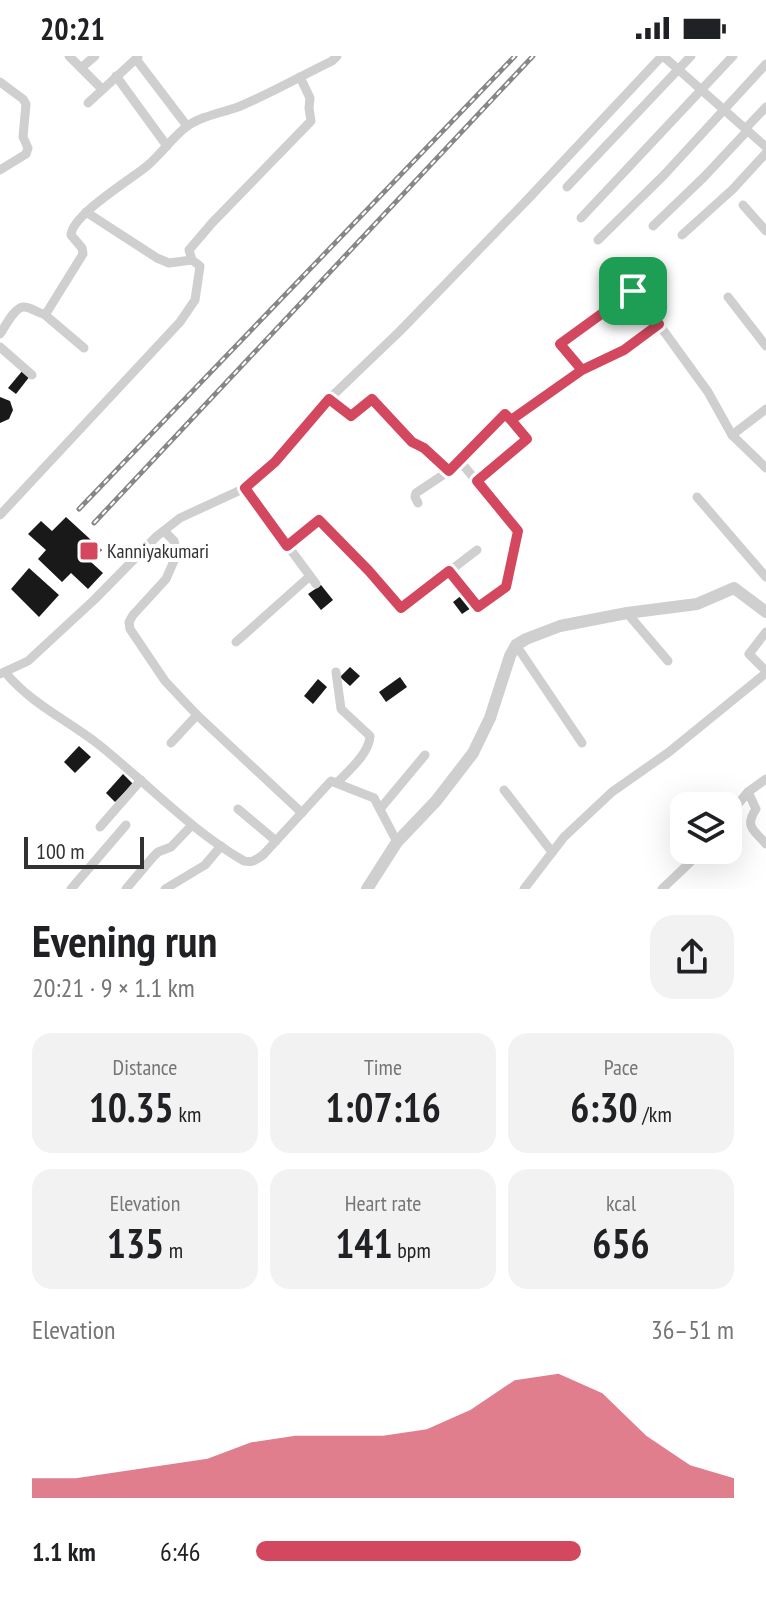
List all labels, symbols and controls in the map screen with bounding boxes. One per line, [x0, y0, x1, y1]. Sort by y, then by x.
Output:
text: 20:21 [40, 9, 105, 48]
pin [599, 257, 667, 325]
icon: arrive [611, 269, 655, 313]
place label: Kanniyakumari [107, 538, 209, 564]
marker: Kanniyakumari [78, 540, 100, 562]
map controls [670, 792, 742, 864]
button: layers [670, 792, 742, 864]
scale bar [24, 833, 144, 869]
text: 100 m [36, 837, 85, 865]
text: Evening run [32, 912, 217, 969]
button: share [650, 915, 734, 999]
text: 20:21 · 9 × 1.1 km [32, 971, 195, 1004]
text: Distance [113, 1053, 177, 1081]
text: Time [364, 1053, 402, 1081]
text: Pace [604, 1053, 638, 1081]
text: 10.35 [89, 1081, 174, 1133]
text: 1:07:16 [325, 1081, 441, 1133]
text: 6:30 [570, 1081, 638, 1133]
text: km [174, 1100, 201, 1128]
text: /km [638, 1100, 672, 1128]
text: Elevation [110, 1189, 180, 1217]
text: Heart rate [345, 1189, 421, 1217]
text: kcal [606, 1189, 636, 1217]
text: 135 [107, 1217, 164, 1269]
text: 141 [335, 1217, 393, 1269]
text: 656 [592, 1217, 650, 1269]
text: m [164, 1236, 183, 1264]
text: bpm [393, 1236, 431, 1264]
text: Elevation [32, 1313, 115, 1346]
text: 36–51 m [651, 1313, 734, 1346]
text: 1.1 km [32, 1535, 96, 1568]
text: 6:46 [160, 1535, 200, 1568]

